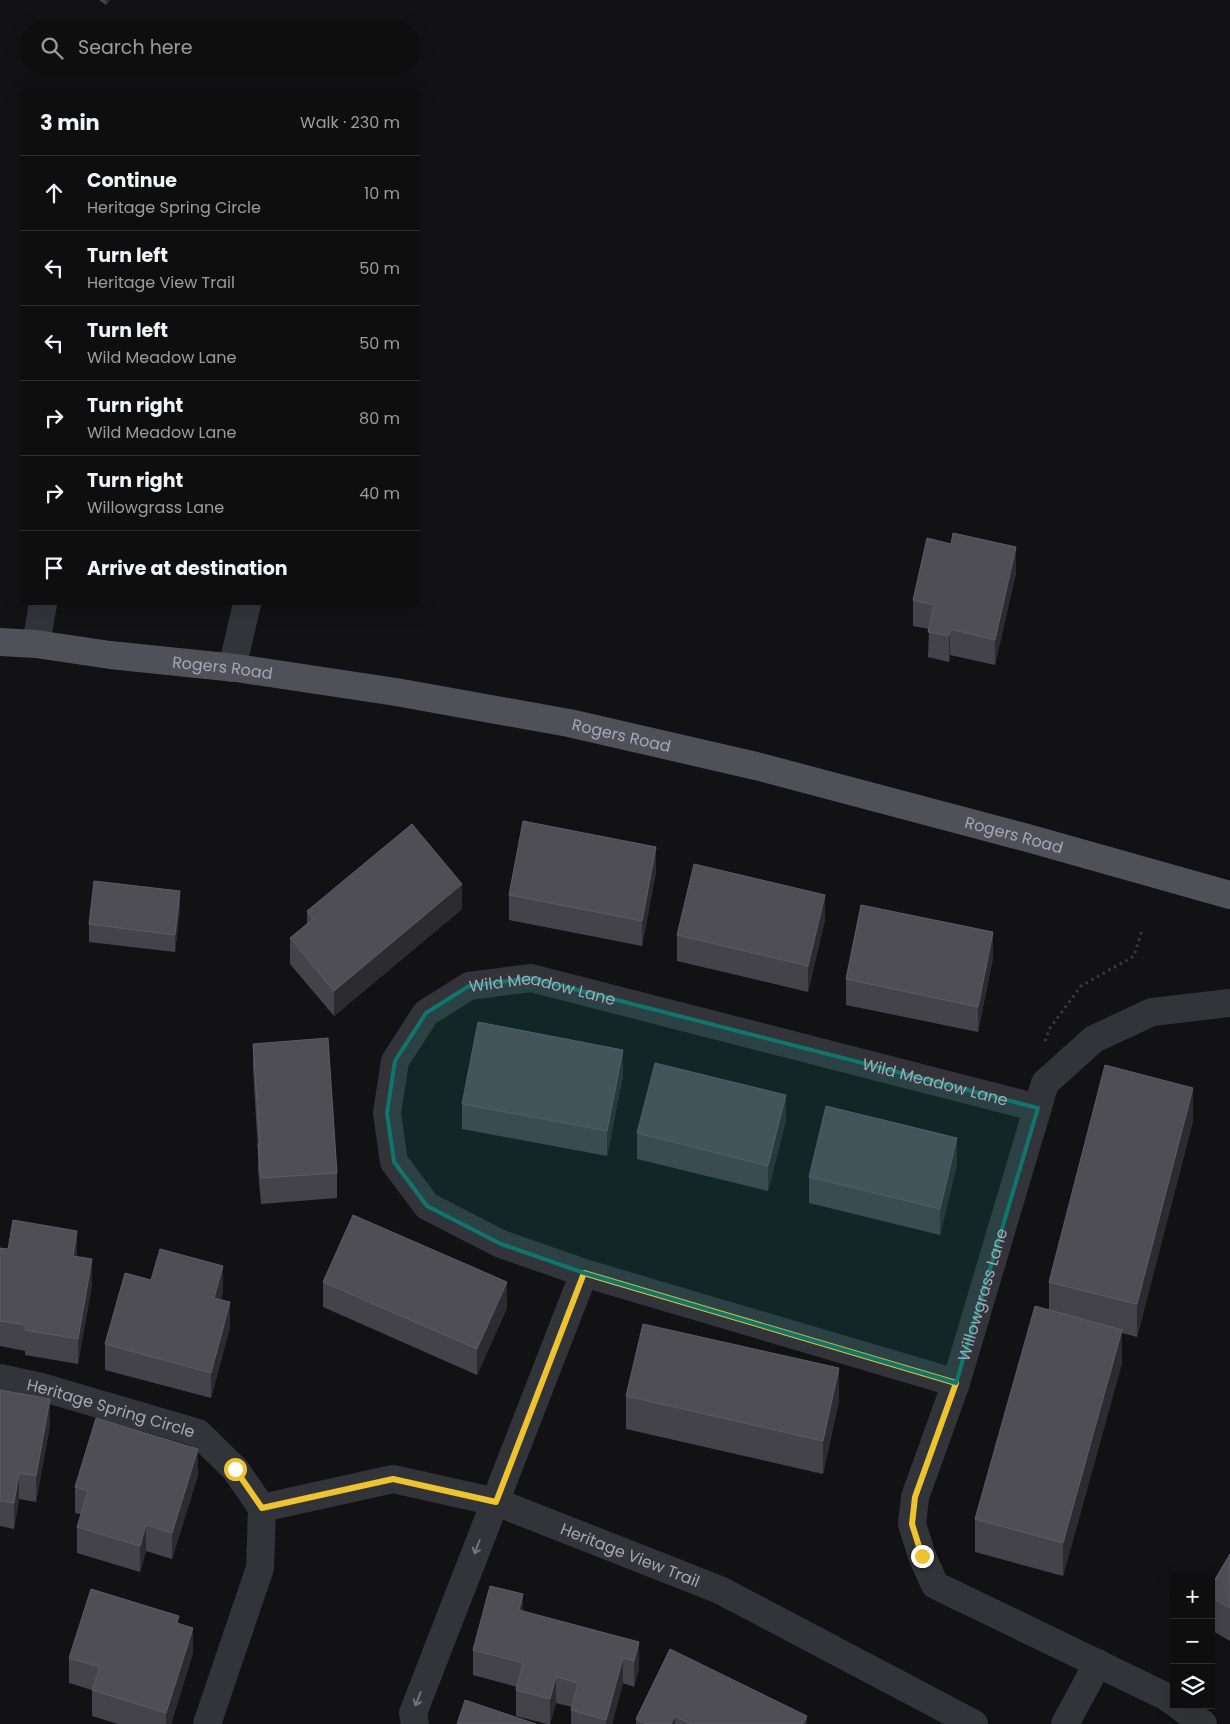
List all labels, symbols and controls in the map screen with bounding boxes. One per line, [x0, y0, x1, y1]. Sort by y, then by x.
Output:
search box [20, 20, 420, 75]
icon: search [38, 34, 66, 62]
text: Search here [78, 34, 192, 61]
text: 3 min [40, 108, 100, 137]
text: Walk · 230 m [300, 111, 400, 134]
text: Continue [87, 167, 177, 194]
icon: ahead [40, 179, 68, 207]
text: 10 m [364, 182, 400, 205]
text: Heritage Spring Circle [87, 196, 261, 219]
text: Turn left [87, 242, 168, 269]
icon: left [40, 254, 68, 282]
text: 50 m [359, 257, 400, 280]
text: Heritage View Trail [87, 271, 235, 294]
text: Turn left [87, 317, 168, 344]
icon: left [40, 329, 68, 357]
text: 50 m [359, 332, 400, 355]
text: Wild Meadow Lane [87, 346, 236, 369]
text: Turn right [87, 392, 183, 419]
icon: right [40, 404, 68, 432]
text: 80 m [359, 407, 400, 430]
text: Wild Meadow Lane [87, 421, 236, 444]
text: Turn right [87, 467, 183, 494]
icon: right [40, 479, 68, 507]
text: 40 m [359, 482, 400, 505]
text: Willowgrass Lane [87, 496, 224, 519]
icon: arrive [40, 554, 68, 582]
text: Arrive at destination [87, 555, 288, 582]
street label: Rogers Road [171, 650, 274, 685]
street label: Rogers Road [570, 713, 673, 758]
street label: Rogers Road [962, 810, 1066, 859]
street label: Wild Meadow Lane [468, 967, 618, 1011]
street label: Wild Meadow Lane [860, 1052, 1011, 1111]
street label: Willowgrass Lane [952, 1225, 1013, 1364]
street label: Heritage Spring Circle [25, 1373, 198, 1443]
route start [224, 1458, 247, 1481]
street label: Heritage View Trail [557, 1517, 703, 1593]
one-way arrow [471, 1539, 481, 1554]
route end [911, 1545, 934, 1568]
map controls [1170, 1574, 1215, 1709]
button: + [1170, 1574, 1215, 1619]
button: − [1170, 1619, 1215, 1664]
button: layers [1170, 1664, 1215, 1709]
one-way arrow [413, 1691, 422, 1706]

